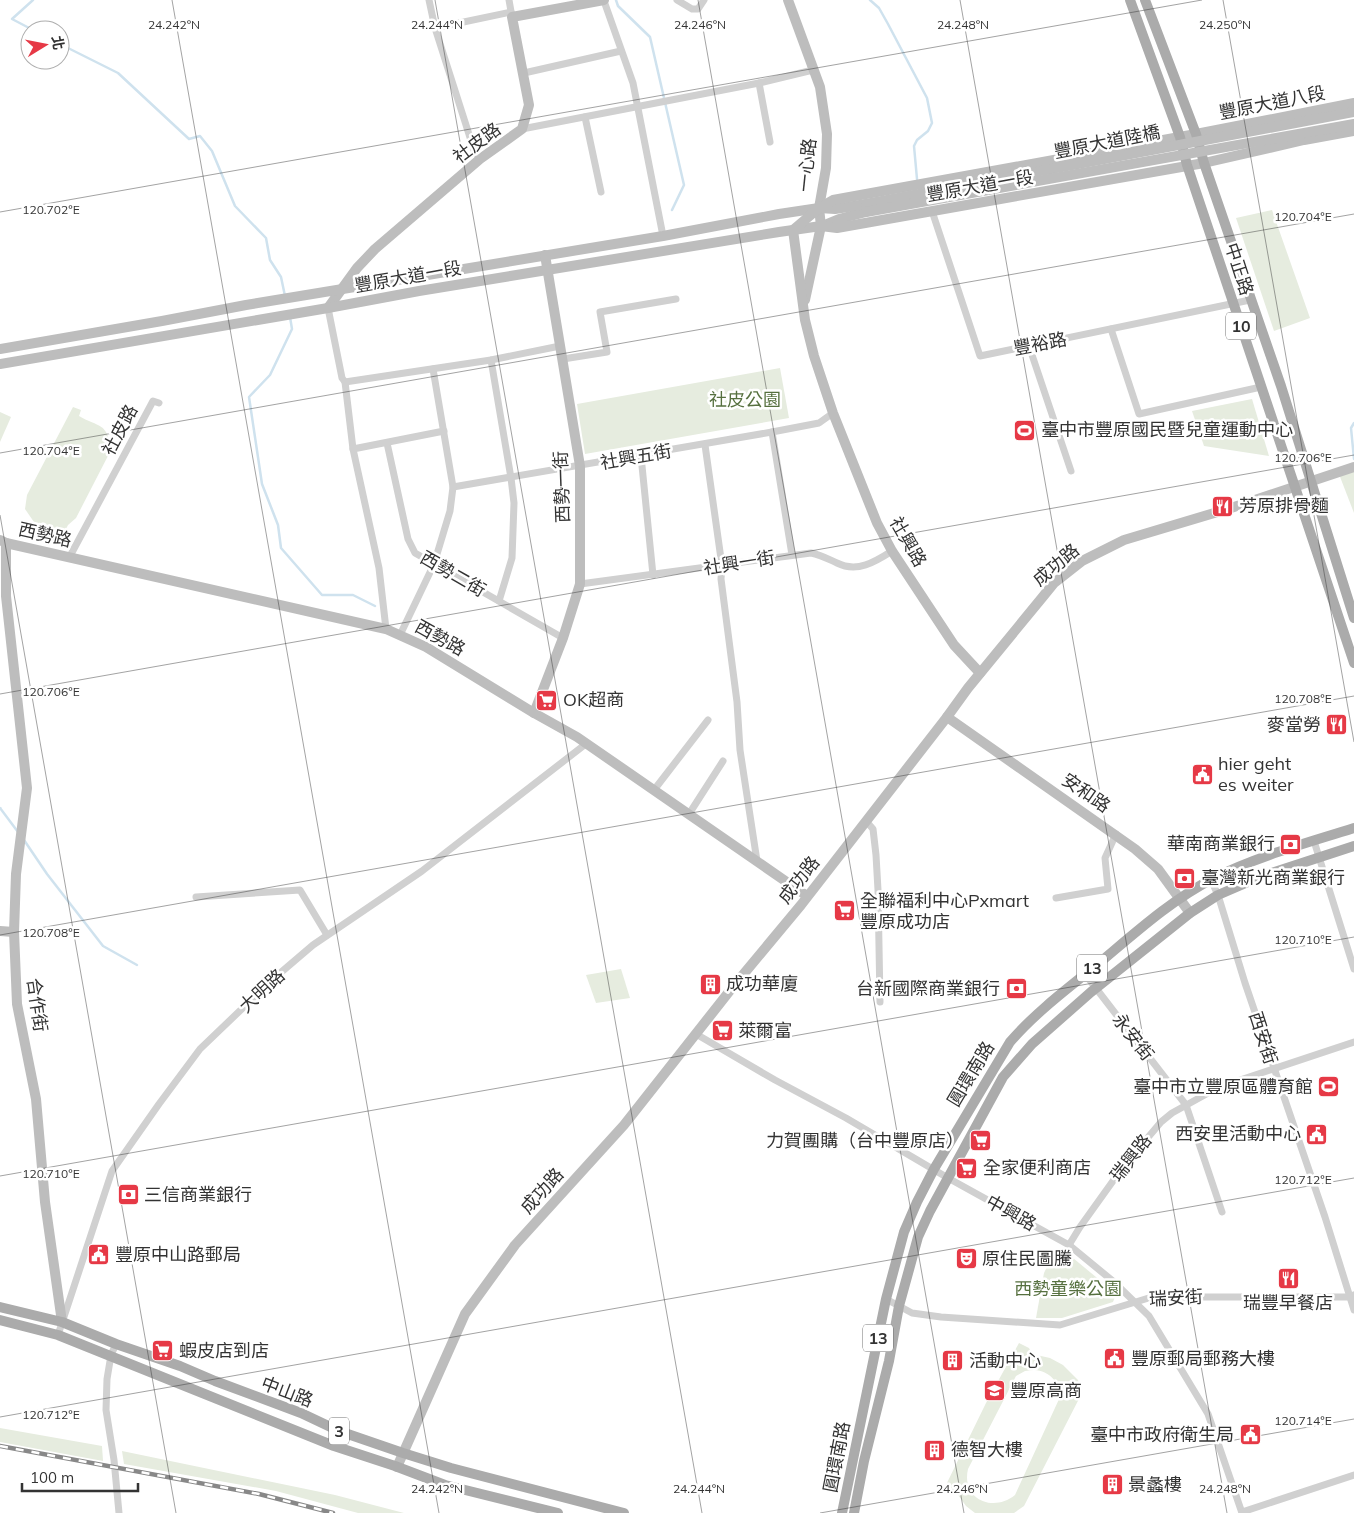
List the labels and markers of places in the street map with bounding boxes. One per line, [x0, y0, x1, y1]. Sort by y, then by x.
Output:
sports icon: 臺中市豐原國民暨兒童運動中心 [1013, 418, 1037, 442]
place label: 臺中市豐原國民暨兒童運動中心 [1041, 418, 1293, 441]
restaurant icon: 芳原排骨麵 [1211, 494, 1235, 518]
place label: 芳原排骨麵 [1239, 494, 1329, 517]
supermarket icon: OK超商 [535, 688, 559, 712]
place label: OK超商 [563, 688, 624, 711]
place label: 麥當勞 [1267, 713, 1321, 736]
restaurant icon: 麥當勞 [1325, 713, 1349, 737]
place label: hier geht es weiter [1218, 752, 1294, 796]
public building icon: hier geht es weiter [1190, 762, 1214, 786]
place label: 華南商業銀行 [1167, 832, 1275, 855]
bank icon: 華南商業銀行 [1279, 832, 1303, 856]
bank icon: 臺灣新光商業銀行 [1173, 866, 1197, 890]
place label: 臺灣新光商業銀行 [1201, 866, 1345, 889]
place label: 全聯福利中心Pxmart 豐原成功店 [860, 889, 1029, 933]
supermarket icon: 全聯福利中心Pxmart 豐原成功店 [832, 899, 856, 923]
building icon: 成功華廈 [698, 972, 722, 996]
place label: 成功華廈 [726, 972, 798, 995]
place label: 台新國際商業銀行 [856, 977, 1000, 1000]
bank icon: 台新國際商業銀行 [1004, 977, 1028, 1001]
supermarket icon: 萊爾富 [710, 1019, 734, 1043]
place label: 萊爾富 [738, 1019, 792, 1042]
place label: 臺中市立豐原區體育館 [1133, 1075, 1313, 1098]
sports icon: 臺中市立豐原區體育館 [1317, 1075, 1341, 1099]
place label: 西安里活動中心 [1175, 1122, 1301, 1145]
public building icon: 西安里活動中心 [1305, 1122, 1329, 1146]
place label: 力賀團購（台中豐原店） [766, 1129, 964, 1152]
supermarket icon: 力賀團購（台中豐原店） [968, 1129, 992, 1153]
supermarket icon: 全家便利商店 [955, 1156, 979, 1180]
place label: 全家便利商店 [983, 1156, 1091, 1179]
bank icon: 三信商業銀行 [116, 1183, 140, 1207]
place label: 三信商業銀行 [144, 1183, 252, 1206]
public building icon: 豐原中山路郵局 [87, 1243, 111, 1267]
place label: 豐原中山路郵局 [115, 1243, 241, 1266]
theatre icon: 原住民圖騰 [954, 1247, 978, 1271]
place label: 原住民圖騰 [982, 1247, 1072, 1270]
restaurant icon: 瑞豐早餐店 [1276, 1266, 1300, 1290]
place label: 瑞豐早餐店 [1243, 1291, 1333, 1314]
supermarket icon: 蝦皮店到店 [151, 1339, 175, 1363]
place label: 蝦皮店到店 [179, 1339, 269, 1362]
public building icon: 豐原郵局郵務大樓 [1103, 1347, 1127, 1371]
place label: 豐原郵局郵務大樓 [1131, 1347, 1275, 1370]
building icon: 活動中心 [941, 1349, 965, 1373]
place label: 活動中心 [969, 1349, 1041, 1372]
school or university icon: 豐原高商 [982, 1379, 1006, 1403]
place label: 豐原高商 [1010, 1379, 1082, 1402]
place label: 臺中市政府衛生局 [1090, 1423, 1234, 1446]
public building icon: 臺中市政府衛生局 [1238, 1423, 1262, 1447]
building icon: 德智大樓 [923, 1438, 947, 1462]
place label: 德智大樓 [951, 1438, 1023, 1461]
building icon: 景蠡樓 [1100, 1473, 1124, 1497]
place label: 景蠡樓 [1128, 1473, 1182, 1496]

